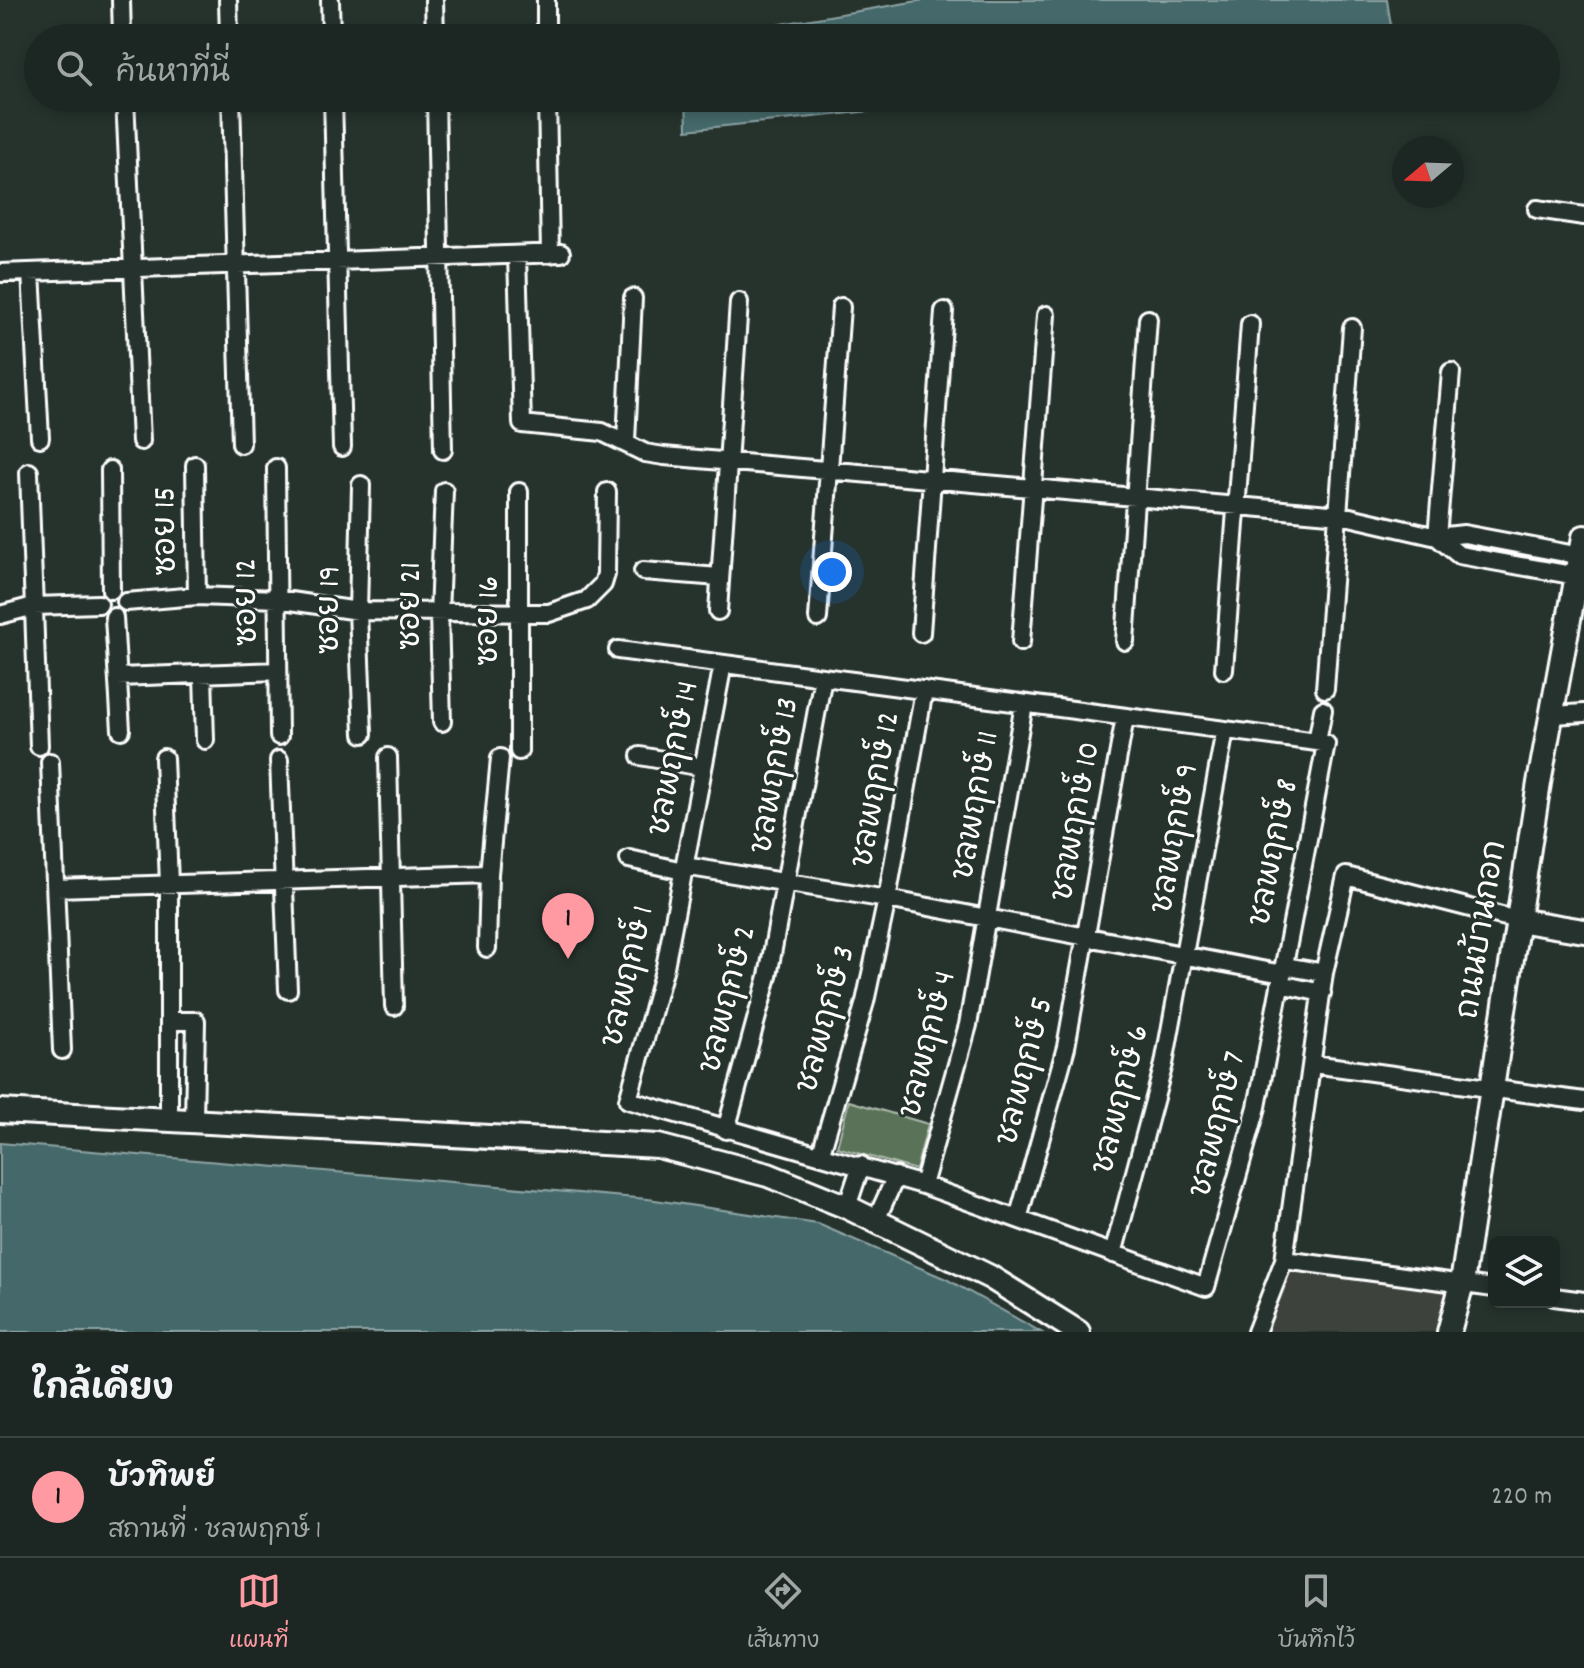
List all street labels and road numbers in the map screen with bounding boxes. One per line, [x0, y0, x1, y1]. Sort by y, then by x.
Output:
street label: ซอย 15 [144, 486, 192, 576]
street label: ซอย 12 [225, 558, 273, 646]
street label: ซอย 21 [390, 562, 436, 650]
street label: ซอย 19 [309, 566, 355, 654]
street label: ซอย 16 [468, 576, 514, 666]
street label: ชลพฤกษ์ 14 [635, 677, 714, 841]
street label: ชลพฤกษ์ 13 [738, 694, 813, 858]
street label: ชลพฤกษ์ 12 [839, 708, 914, 872]
street label: ชลพฤกษ์ 11 [939, 727, 1014, 884]
street label: ชลพฤกษ์ 10 [1038, 738, 1115, 905]
street label: ชลพฤกษ์ 9 [1138, 760, 1213, 918]
street label: ชลพฤกษ์ 8 [1236, 775, 1313, 931]
street label: ถนนบ้านกอก [1444, 837, 1521, 1023]
street label: ชลพฤกษ์ 1 [588, 901, 669, 1052]
street label: ชลพฤกษ์ 2 [687, 921, 771, 1079]
street label: ชลพฤกษ์ 3 [783, 940, 870, 1099]
street label: ชลพฤกษ์ 4 [887, 966, 970, 1123]
street label: ชลพฤกษ์ 5 [983, 992, 1068, 1151]
street label: ชลพฤกษ์ 6 [1079, 1020, 1164, 1180]
street label: ชลพฤกษ์ 7 [1177, 1046, 1260, 1203]

